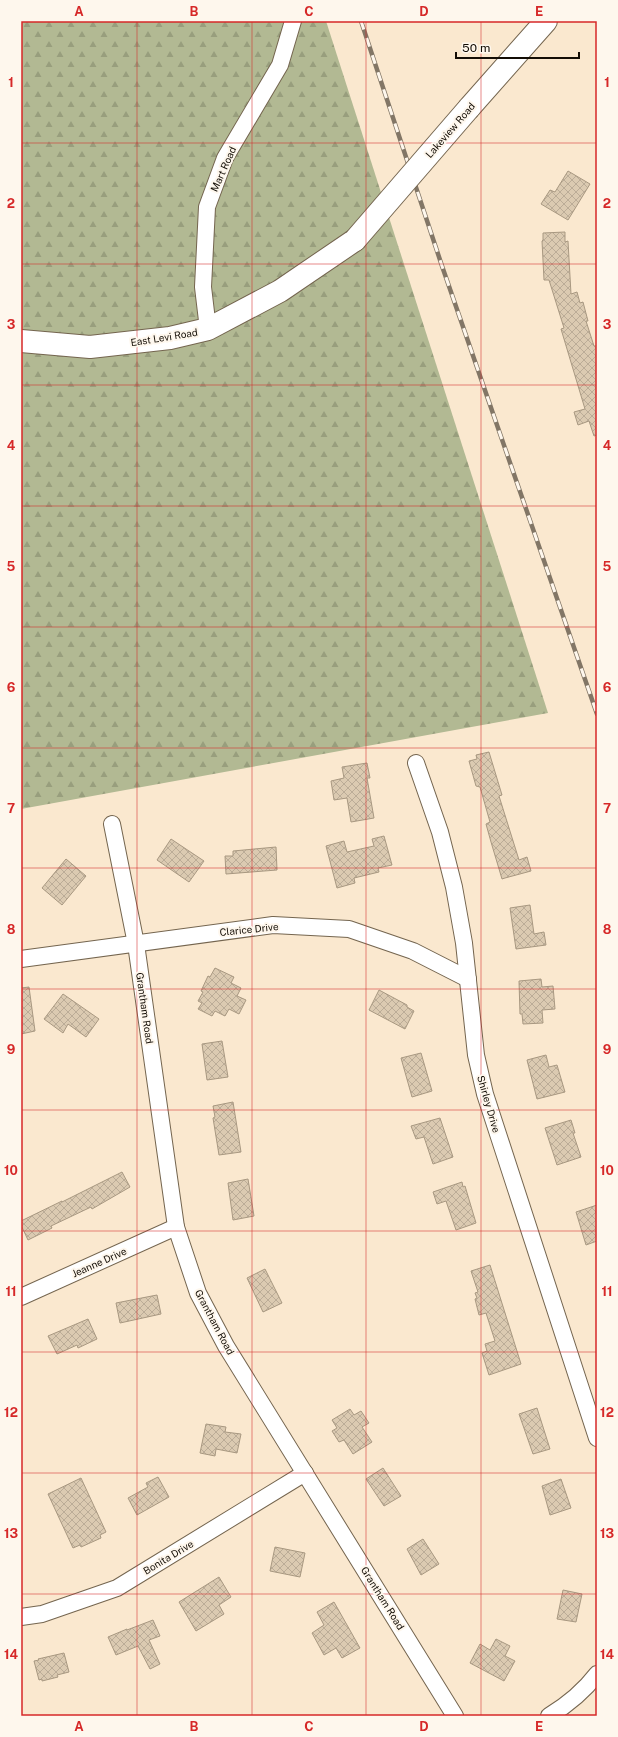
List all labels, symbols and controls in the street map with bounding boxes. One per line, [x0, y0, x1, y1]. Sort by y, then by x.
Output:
text: A [74, 4, 84, 19]
text: B [190, 4, 199, 19]
text: C [304, 4, 314, 19]
text: D [419, 4, 429, 19]
text: E [535, 4, 543, 19]
scale bar [456, 34, 579, 60]
text: 50 m [462, 41, 490, 55]
text: 1 [8, 75, 14, 90]
text: 1 [604, 75, 610, 90]
street label: Lakeview Road [423, 100, 477, 160]
street label: Mart Road [208, 145, 238, 193]
text: 2 [7, 196, 15, 211]
text: 2 [603, 196, 611, 211]
text: 3 [7, 317, 16, 332]
text: 3 [603, 317, 612, 332]
street label: East Levi Road [130, 326, 198, 348]
text: 4 [7, 438, 16, 453]
text: 4 [603, 438, 612, 453]
text: 5 [7, 559, 16, 574]
text: 5 [603, 559, 612, 574]
text: 6 [7, 680, 16, 695]
text: 6 [603, 680, 612, 695]
text: 7 [7, 801, 15, 816]
text: 7 [603, 801, 611, 816]
street label: Clarice Drive [219, 920, 279, 938]
text: 8 [7, 922, 16, 937]
text: 8 [603, 922, 612, 937]
street label: Grantham Road [134, 971, 156, 1045]
text: 9 [7, 1042, 15, 1057]
text: 9 [603, 1042, 611, 1057]
street label: Shirley Drive [475, 1074, 503, 1134]
text: 10 [4, 1163, 18, 1178]
text: 10 [600, 1163, 614, 1178]
street label: Jeanne Drive [70, 1244, 128, 1279]
text: 11 [5, 1284, 17, 1299]
text: 11 [601, 1284, 613, 1299]
street label: Grantham Road [193, 1287, 237, 1357]
text: 12 [4, 1405, 18, 1420]
text: 12 [600, 1405, 614, 1420]
text: 13 [4, 1526, 18, 1541]
text: 13 [600, 1526, 614, 1541]
street label: Bonita Drive [141, 1537, 196, 1577]
street label: Grantham Road [359, 1564, 407, 1632]
text: 14 [4, 1647, 19, 1662]
text: 14 [600, 1647, 615, 1662]
text: A [74, 1719, 84, 1734]
text: B [190, 1719, 199, 1734]
text: C [304, 1719, 314, 1734]
text: D [419, 1719, 429, 1734]
text: E [535, 1719, 543, 1734]

